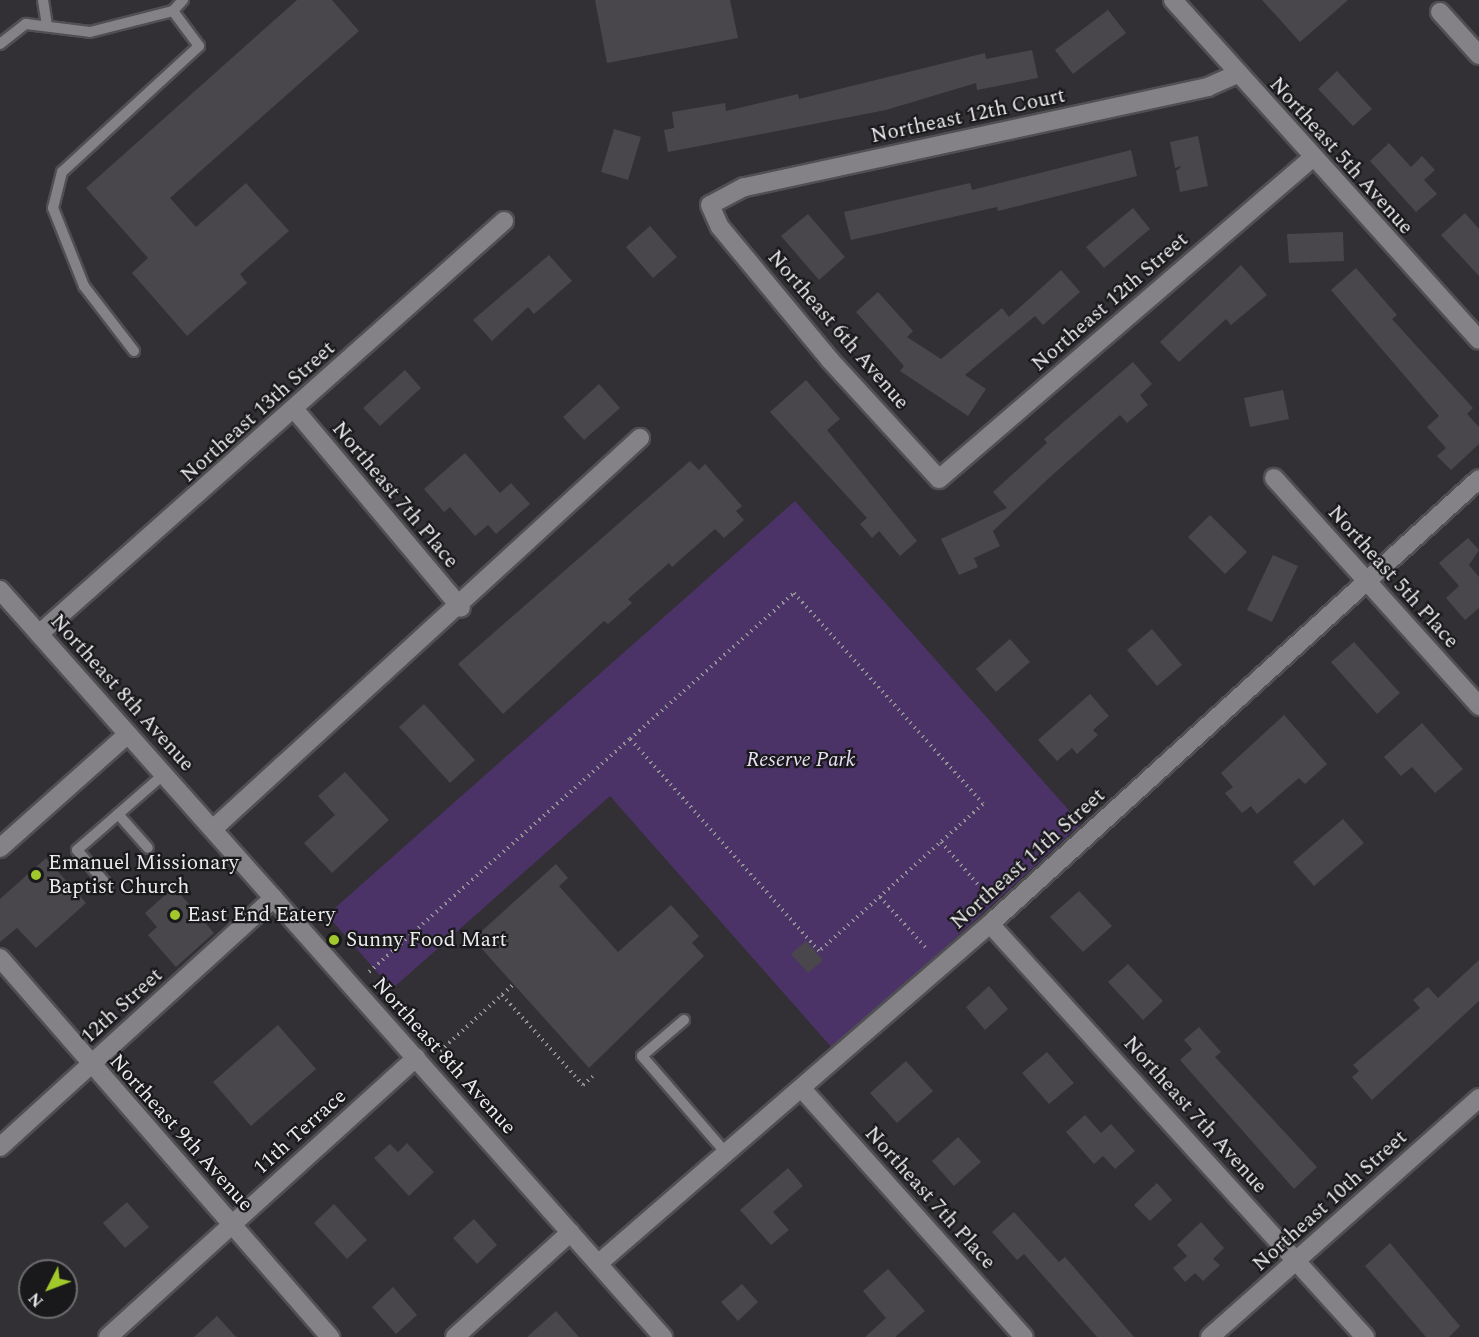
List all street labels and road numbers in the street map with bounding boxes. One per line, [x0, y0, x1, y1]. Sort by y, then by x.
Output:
street label: Northeast 5th Avenue [1264, 72, 1418, 240]
street label: Northeast 12th Court [868, 83, 1068, 149]
street label: Northeast 12th Street [1027, 227, 1193, 377]
street label: Northeast 6th Avenue [762, 245, 914, 415]
street label: Northeast 13th Street [176, 336, 340, 488]
street label: Northeast 7th Place [326, 417, 464, 573]
street label: Northeast 5th Place [1322, 500, 1464, 654]
street label: Northeast 8th Avenue [45, 609, 199, 777]
street label: Northeast 11th Street [946, 783, 1110, 935]
street label: 12th Street [76, 963, 168, 1049]
street label: Northeast 8th Avenue [367, 972, 521, 1140]
street label: Northeast 7th Avenue [1118, 1031, 1272, 1199]
street label: Northeast 9th Avenue [104, 1049, 258, 1217]
street label: 11th Terrace [248, 1084, 352, 1180]
street label: Northeast 7th Place [859, 1121, 1001, 1275]
street label: Northeast 10th Street [1248, 1125, 1412, 1277]

